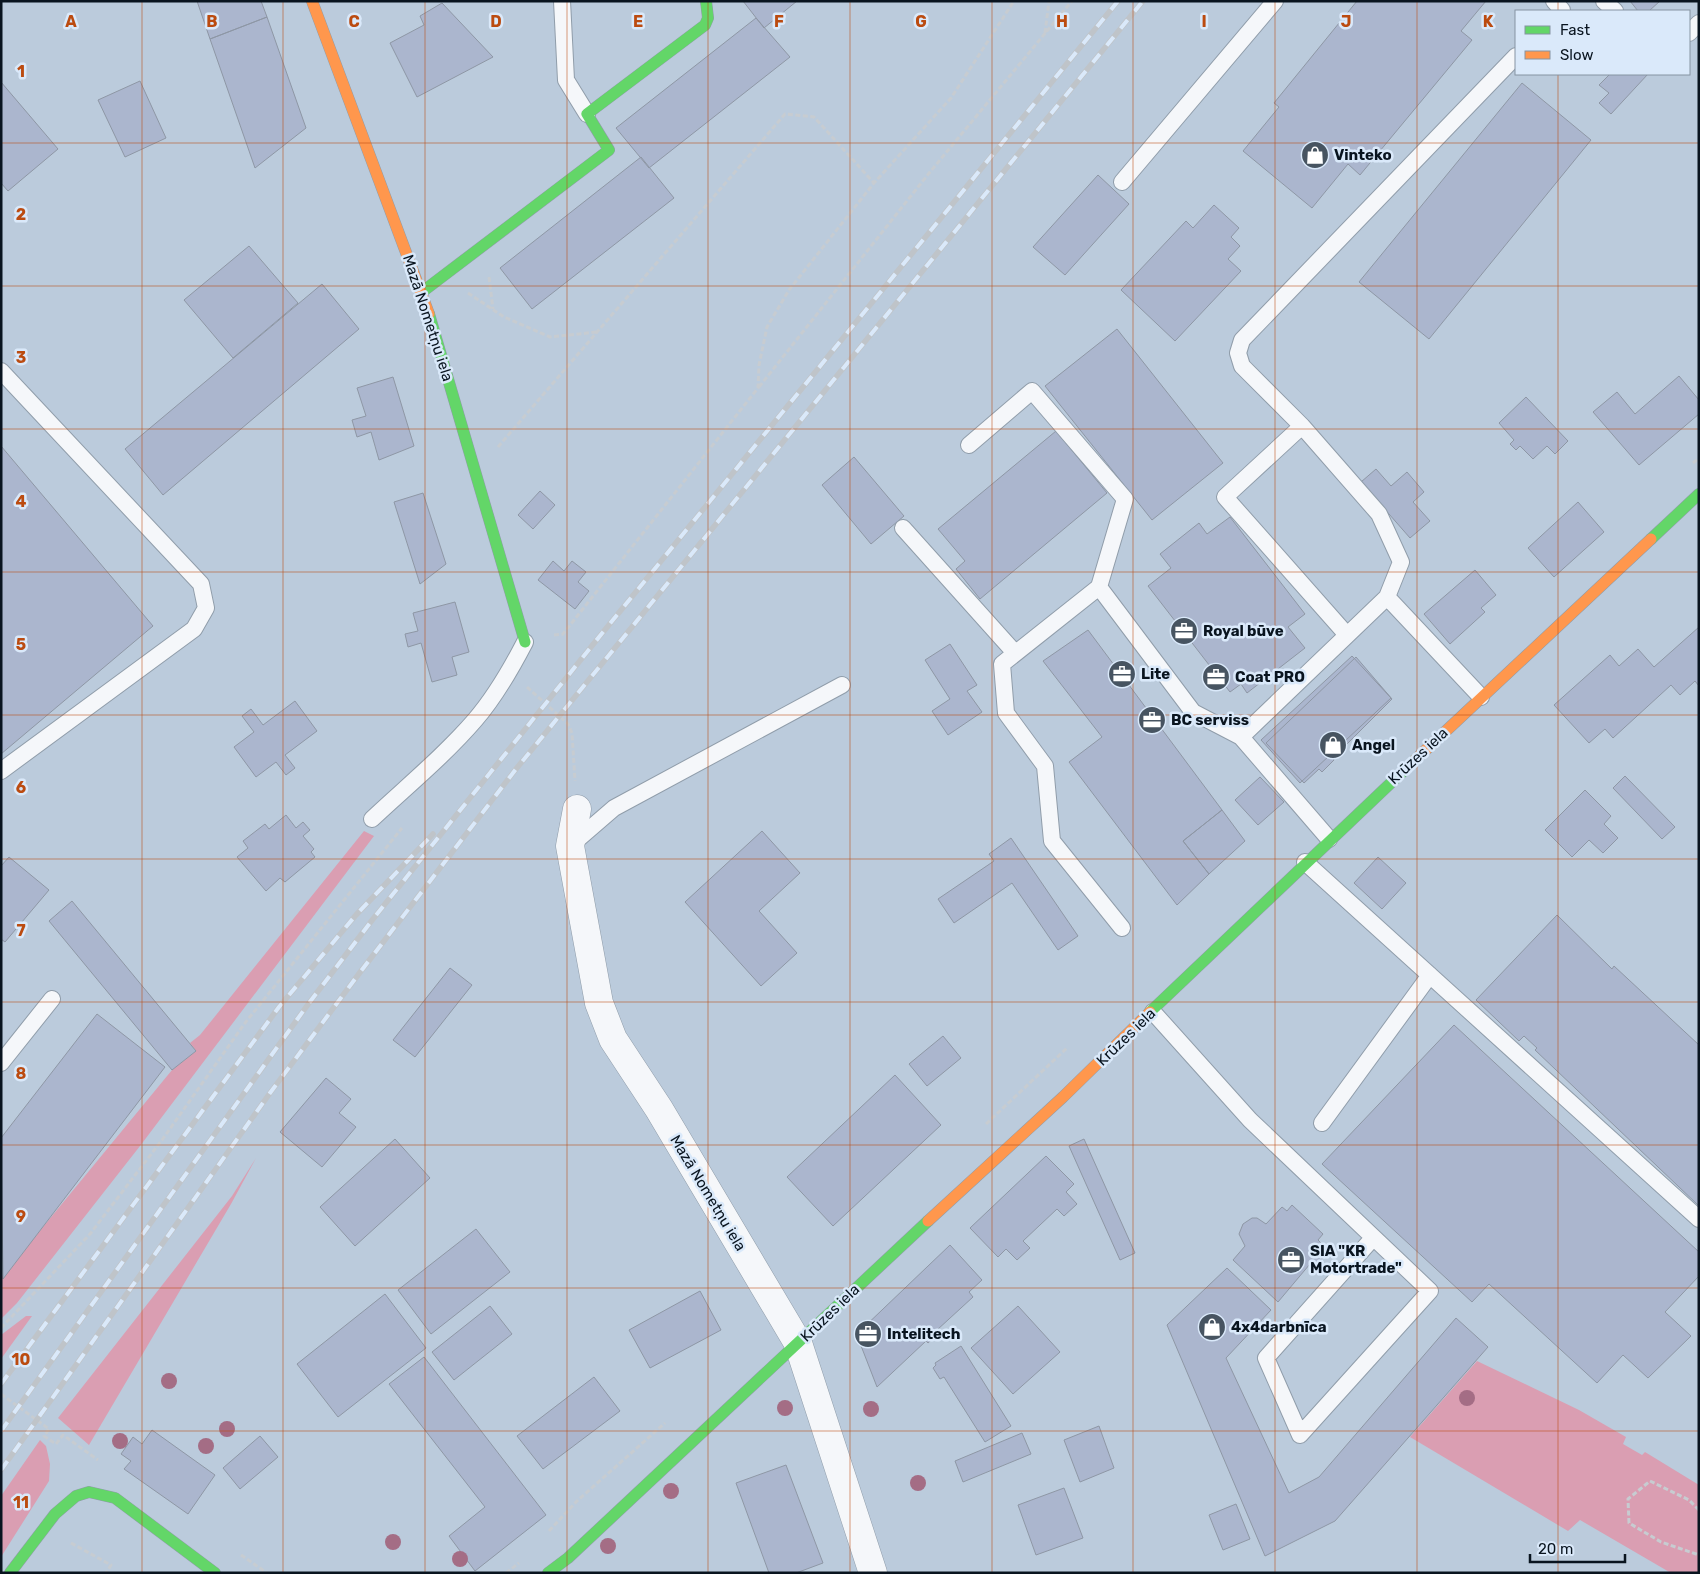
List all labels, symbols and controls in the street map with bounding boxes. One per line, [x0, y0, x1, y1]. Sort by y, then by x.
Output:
legend [1515, 10, 1690, 75]
text: A [65, 12, 77, 31]
text: B [206, 12, 218, 31]
text: C [348, 12, 360, 31]
text: D [490, 12, 502, 31]
text: E [633, 12, 643, 31]
text: F [774, 12, 784, 31]
text: G [915, 12, 927, 31]
text: H [1056, 12, 1068, 31]
text: I [1201, 12, 1207, 31]
text: J [1341, 12, 1351, 31]
text: K [1483, 12, 1494, 31]
text: Fast [1560, 21, 1590, 39]
text: Slow [1560, 46, 1593, 64]
text: 1 [17, 62, 25, 81]
shop icon: Vinteko [1300, 140, 1330, 170]
place label: Vinteko [1334, 146, 1392, 164]
text: 2 [16, 205, 26, 224]
street label: Mazā Nometņu iela [399, 252, 457, 384]
text: 3 [16, 348, 26, 367]
text: 4 [16, 492, 27, 511]
office icon: Royal būve [1169, 616, 1199, 646]
place label: Royal būve [1203, 622, 1284, 640]
text: 5 [16, 635, 26, 654]
office icon: Lite [1107, 659, 1137, 689]
office icon: Coat PRO [1201, 662, 1231, 692]
place label: Lite [1141, 665, 1170, 683]
place label: Coat PRO [1235, 668, 1305, 686]
office icon: BC serviss [1137, 705, 1167, 735]
place label: BC serviss [1171, 711, 1249, 729]
street label: Krūzes iela [1384, 724, 1452, 788]
shop icon: Angel [1318, 730, 1348, 760]
place label: Angel [1352, 736, 1395, 754]
text: 6 [16, 778, 26, 797]
text: 7 [16, 921, 26, 940]
street label: Krūzes iela [1093, 1004, 1159, 1070]
text: 8 [16, 1064, 27, 1083]
street label: Mazā Nometņu iela [666, 1132, 750, 1254]
text: 9 [16, 1207, 26, 1226]
place label: SIA "KR Motortrade" [1310, 1242, 1402, 1277]
office icon: SIA "KR Motortrade" [1276, 1245, 1306, 1275]
street label: Krūzes iela [797, 1280, 863, 1346]
shop icon: 4x4darbnīca [1197, 1312, 1227, 1342]
place label: 4x4darbnīca [1231, 1318, 1327, 1336]
office icon: Intelitech [853, 1319, 883, 1349]
place label: Intelitech [887, 1325, 960, 1343]
text: 10 [12, 1350, 31, 1369]
text: 11 [13, 1493, 29, 1512]
scale bar [1530, 1532, 1625, 1564]
text: 20 m [1538, 1540, 1573, 1558]

